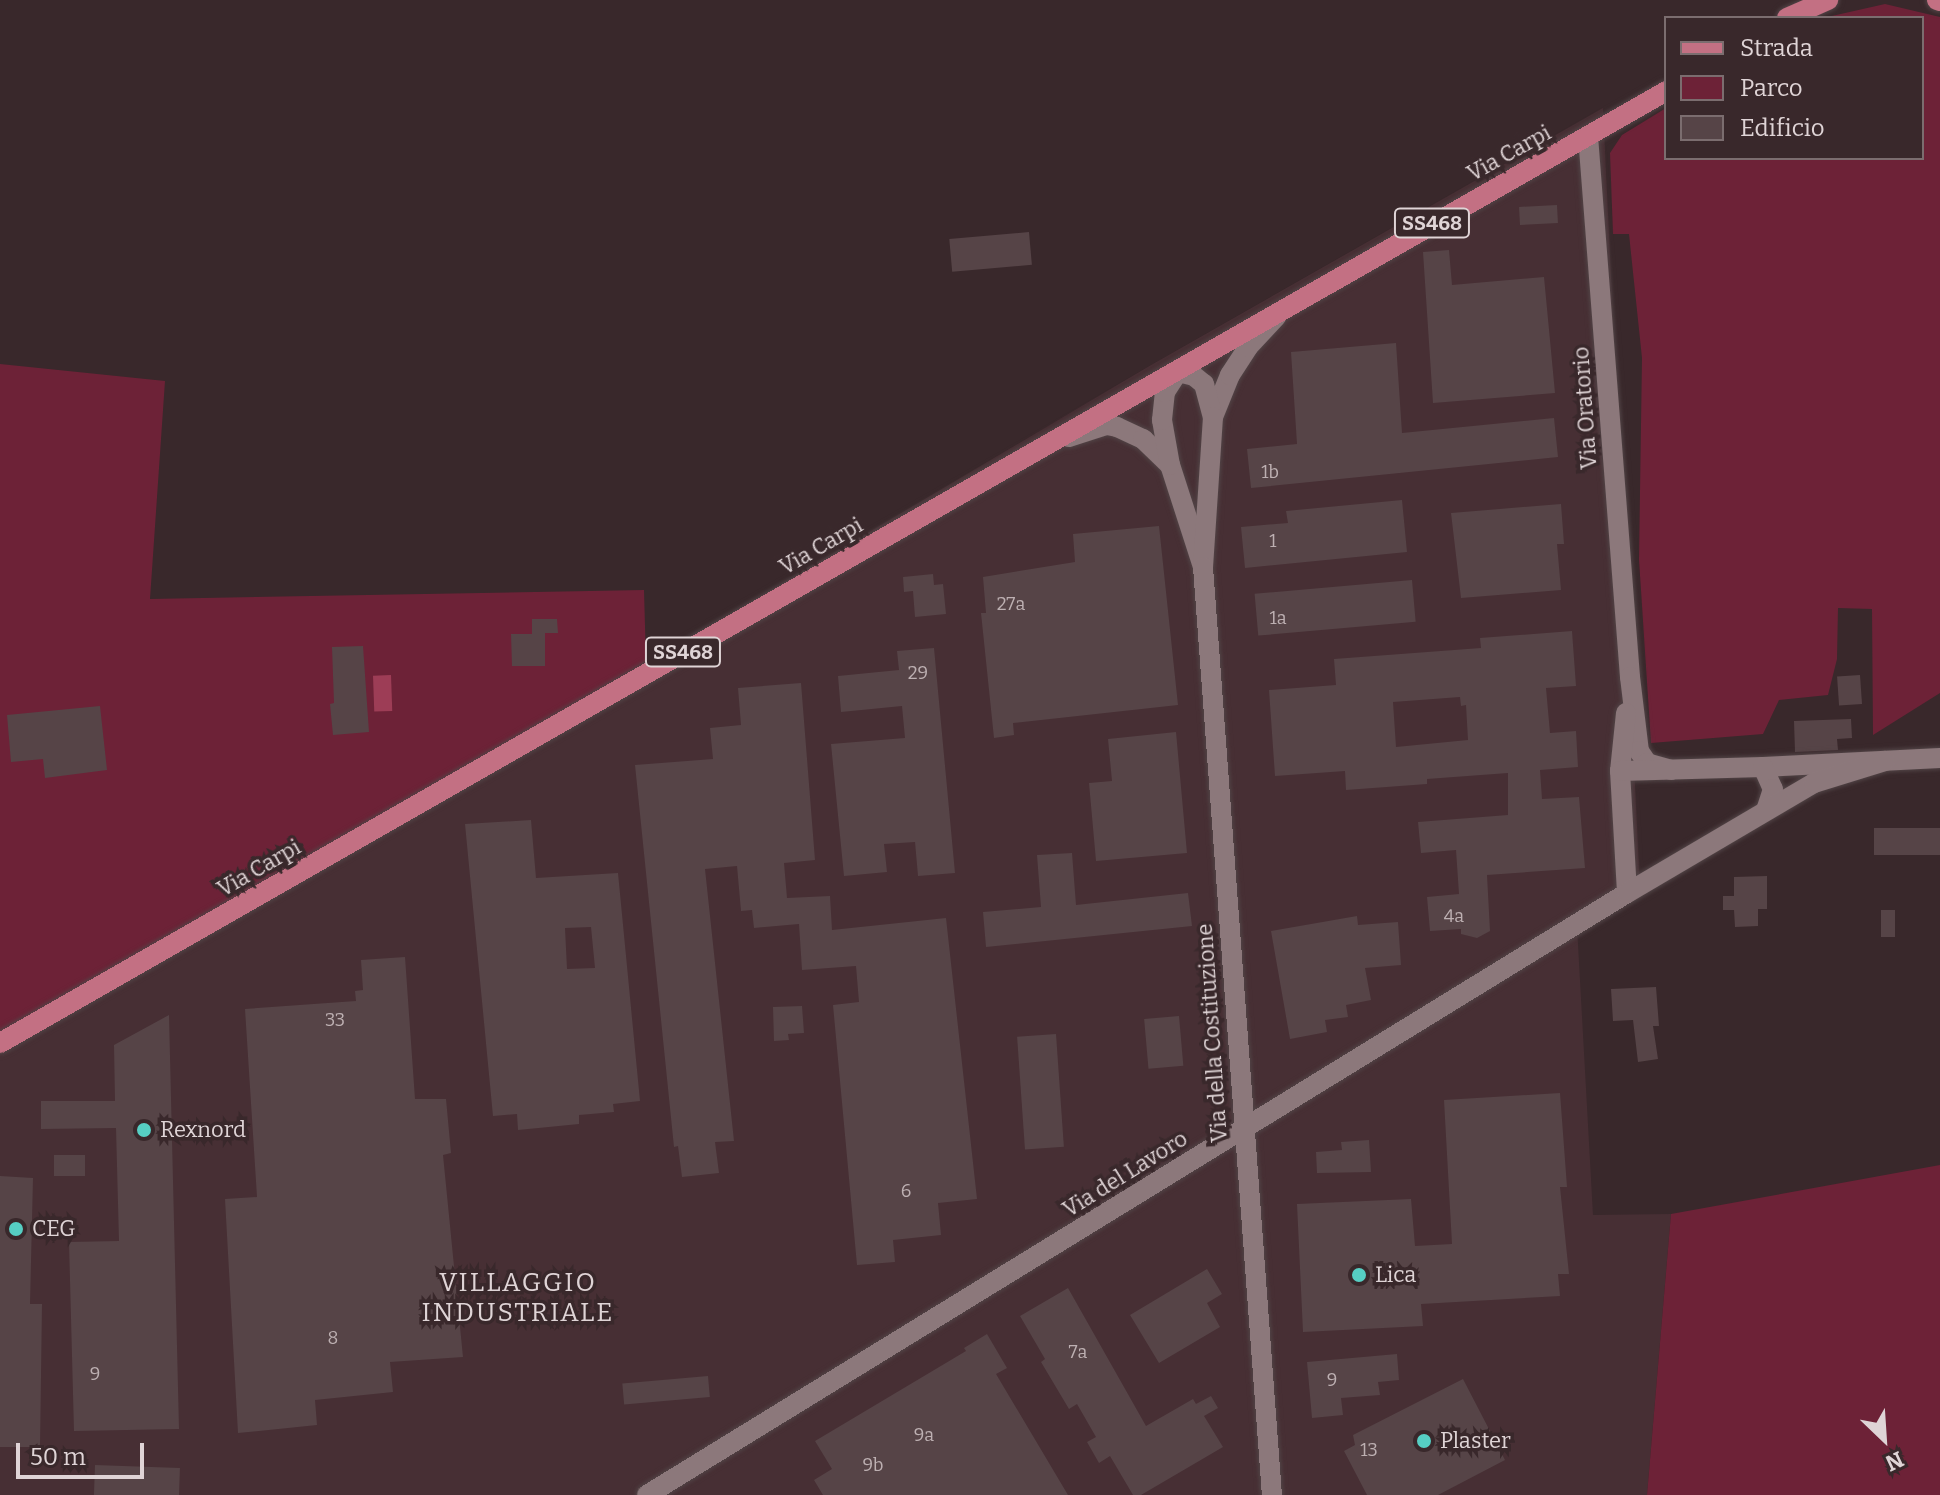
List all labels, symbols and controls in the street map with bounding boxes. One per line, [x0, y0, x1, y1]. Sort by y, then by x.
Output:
legend [1664, 16, 1924, 160]
text: Strada [1740, 34, 1813, 62]
text: Parco [1740, 74, 1803, 102]
text: Edificio [1740, 114, 1825, 142]
street label: Via Carpi [1462, 119, 1556, 187]
road number: SS468 [1392, 207, 1472, 239]
street label: Via Oratorio [1568, 346, 1602, 470]
house number: 1b [1261, 461, 1279, 483]
street label: Via Carpi [775, 512, 867, 580]
house number: 1 [1269, 530, 1277, 552]
house number: 27a [997, 593, 1025, 615]
house number: 1a [1269, 607, 1287, 629]
road number: SS468 [643, 636, 723, 668]
house number: 29 [908, 662, 928, 684]
street label: Via Carpi [213, 834, 305, 902]
house number: 4a [1444, 905, 1464, 927]
street label: Via della Costituzione [1191, 923, 1233, 1143]
house number: 33 [325, 1009, 345, 1031]
place label: Rexnord [160, 1117, 246, 1143]
marker: Rexnord [135, 1121, 153, 1139]
street label: Via del Lavoro [1058, 1125, 1192, 1223]
house number: 6 [901, 1180, 911, 1202]
place label: CEG [32, 1216, 76, 1242]
marker: CEG [7, 1220, 25, 1238]
place label: Lica [1375, 1262, 1416, 1288]
marker: Lica [1350, 1266, 1368, 1284]
district label: VILLAGGIO INDUSTRIALE [422, 1267, 614, 1328]
house number: 8 [328, 1327, 338, 1349]
house number: 7a [1069, 1341, 1087, 1363]
house number: 9 [90, 1363, 100, 1385]
house number: 9 [1327, 1369, 1337, 1391]
north arrow [1844, 1399, 1924, 1479]
house number: 9a [914, 1424, 934, 1446]
scale bar [20, 1427, 148, 1477]
place label: Plaster [1440, 1428, 1511, 1454]
marker: Plaster [1415, 1432, 1433, 1450]
house number: 13 [1360, 1439, 1378, 1461]
text: 50 m [30, 1443, 86, 1471]
text: N [1881, 1445, 1908, 1477]
house number: 9b [863, 1454, 883, 1476]

